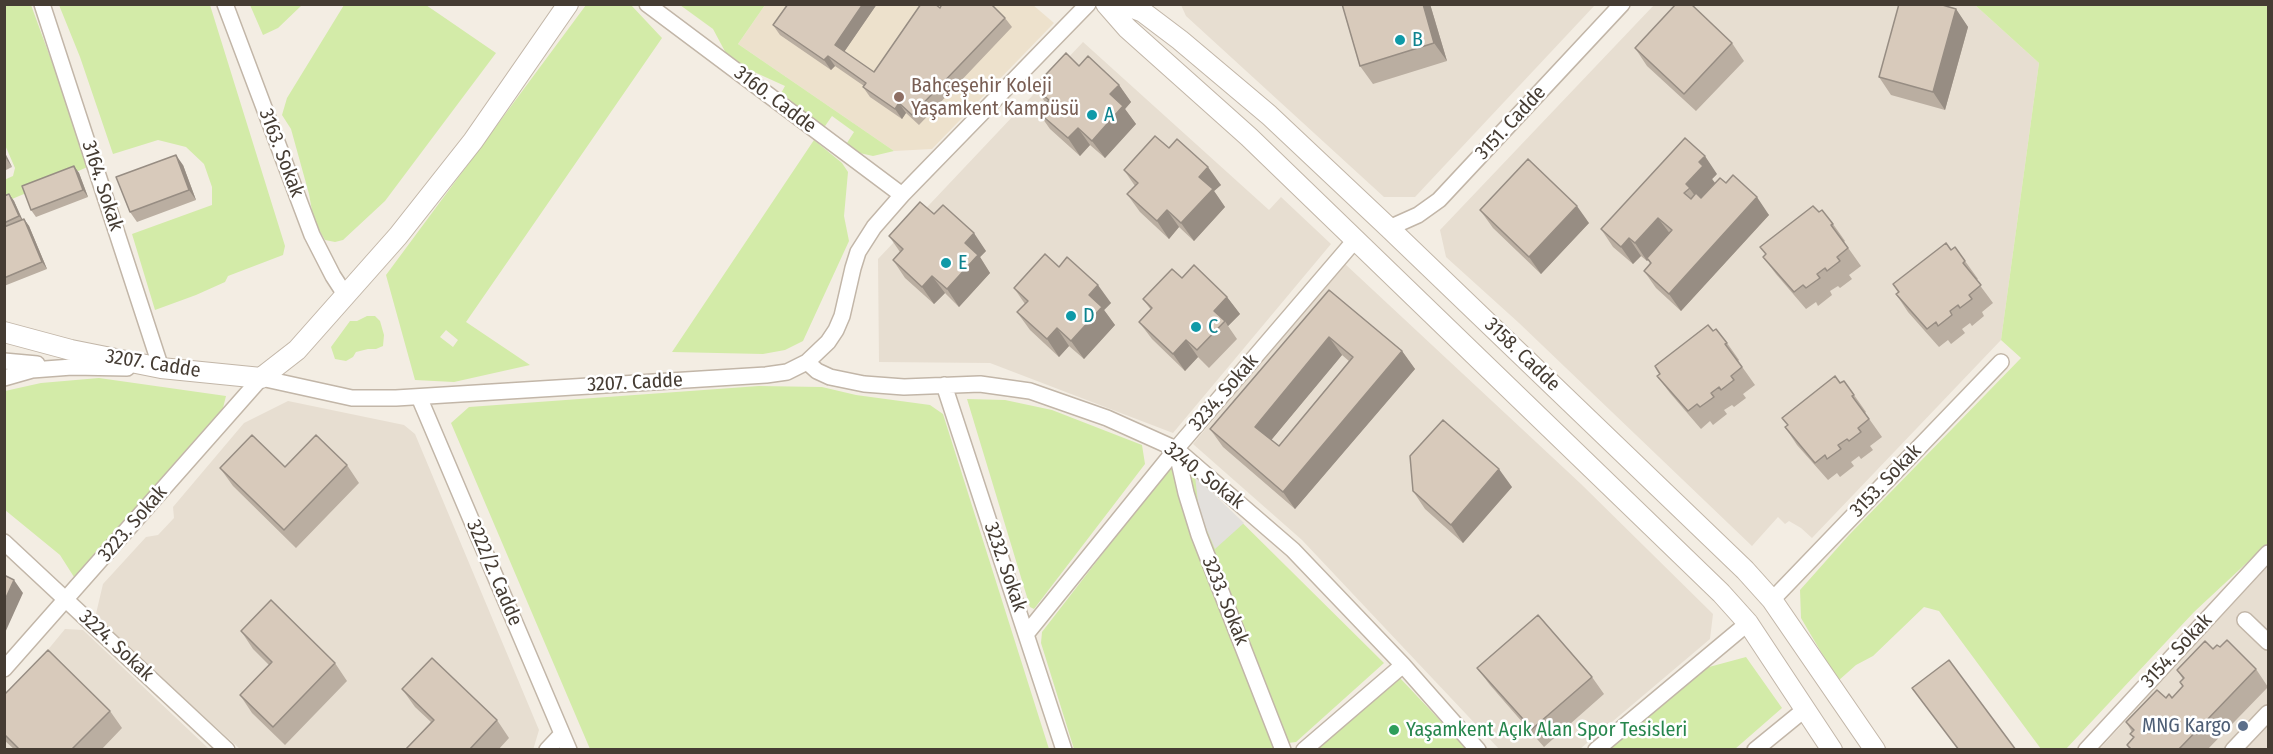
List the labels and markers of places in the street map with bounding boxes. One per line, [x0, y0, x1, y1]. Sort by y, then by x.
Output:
place label: B [1412, 28, 1423, 52]
marker: B [1393, 33, 1407, 47]
place label: Bahçeşehir Koleji Yaşamkent Kampüsü [911, 74, 1079, 121]
marker: Bahçeşehir Koleji Yaşamkent Kampüsü [892, 90, 906, 104]
place label: A [1104, 103, 1115, 127]
marker: A [1085, 108, 1099, 122]
place label: E [958, 251, 967, 275]
marker: E [939, 256, 953, 270]
place label: D [1083, 304, 1095, 328]
marker: D [1064, 309, 1078, 323]
place label: C [1208, 315, 1218, 339]
marker: C [1189, 320, 1203, 334]
place label: MNG Kargo [2142, 714, 2231, 738]
place label: Yaşamkent Açık Alan Spor Tesisleri [1406, 718, 1687, 742]
marker: MNG Kargo [2236, 719, 2250, 733]
marker: Yaşamkent Açık Alan Spor Tesisleri [1387, 723, 1401, 737]

